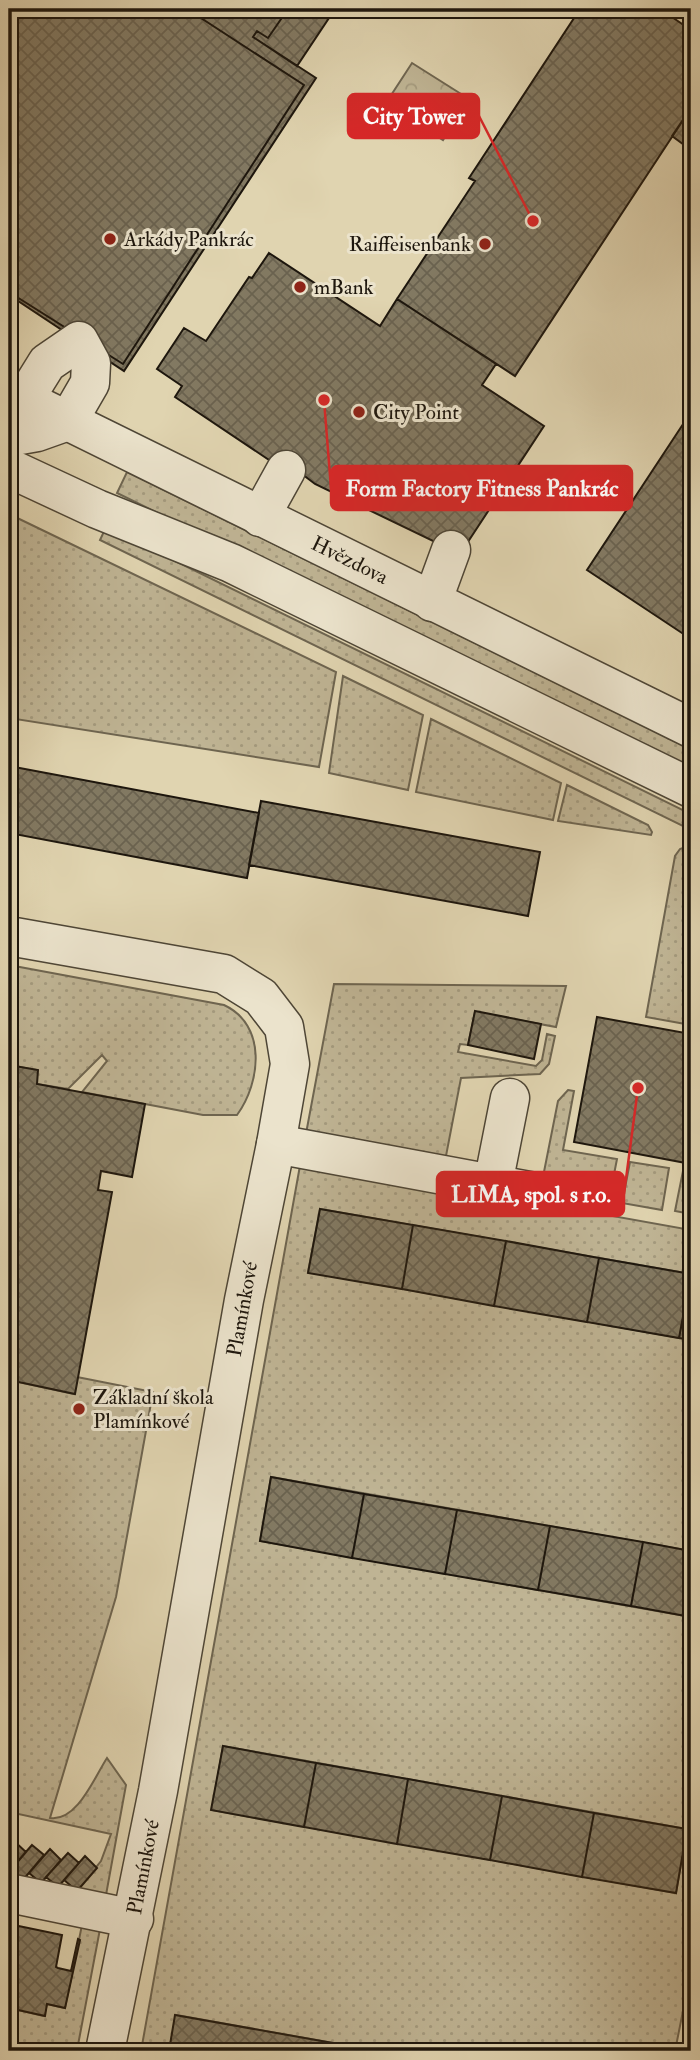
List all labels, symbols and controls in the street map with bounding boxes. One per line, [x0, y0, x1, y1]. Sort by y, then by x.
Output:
callout: City Tower [348, 94, 479, 138]
text: City Tower [363, 102, 466, 132]
place label: Arkády Pankrác [123, 226, 254, 253]
marker: Arkády Pankrác [102, 231, 118, 247]
place label: Raiffeisenbank [349, 231, 471, 258]
marker: Raiffeisenbank [477, 236, 493, 252]
place label: mBank [314, 274, 374, 301]
marker: mBank [292, 279, 308, 295]
place label: City Point [373, 399, 459, 426]
marker: City Point [351, 404, 367, 420]
callout: Form Factory Fitness Pankrác [331, 466, 632, 510]
text: Form Factory Fitness Pankrác [345, 474, 619, 504]
street label: Hvězdova [307, 530, 393, 591]
callout: LIMA, spol. s r.o. [437, 1172, 624, 1216]
text: LIMA, spol. s r.o. [451, 1180, 611, 1210]
street label: Plamínkové [221, 1259, 264, 1359]
place label: Základní škola Plamínkové [93, 1384, 214, 1435]
marker: Základní škola Plamínkové [71, 1401, 87, 1417]
street label: Plamínkové [121, 1817, 166, 1917]

